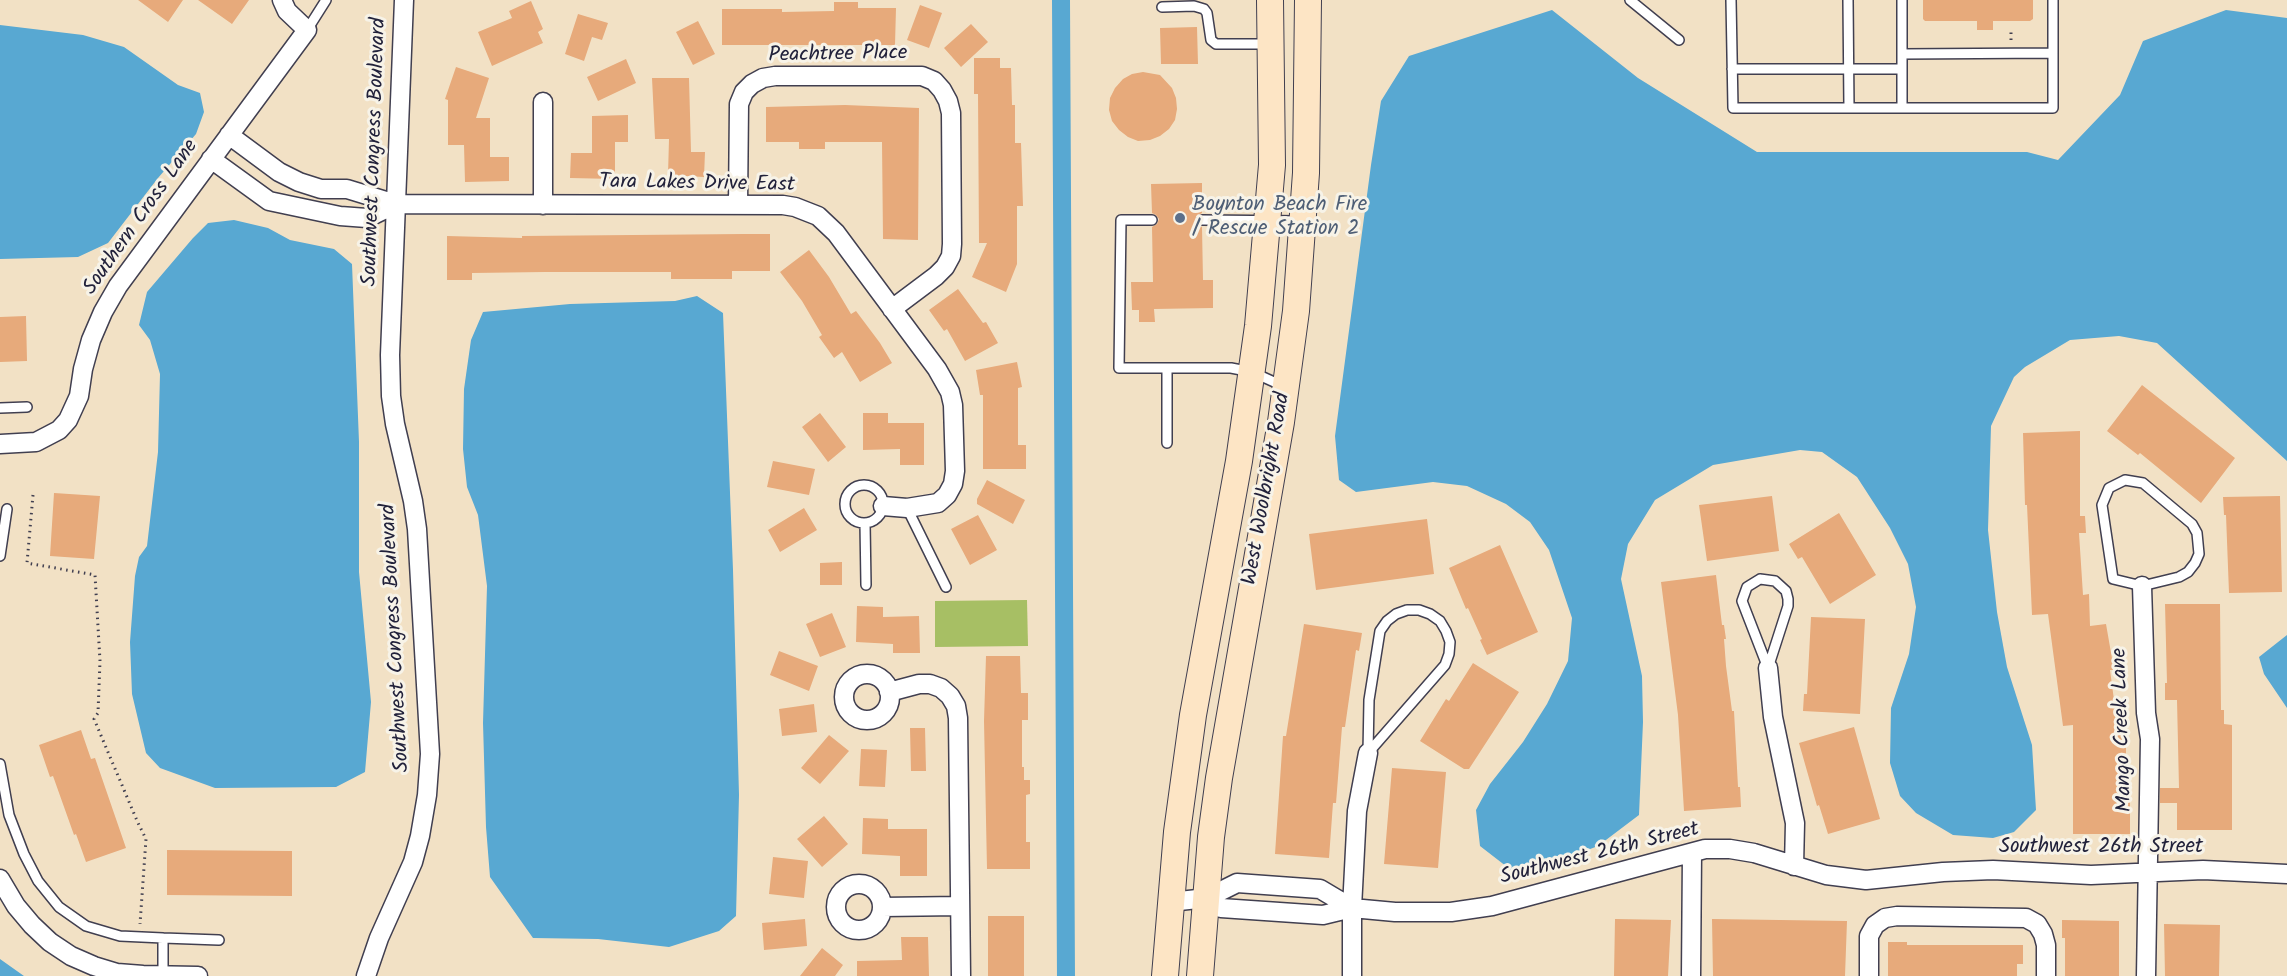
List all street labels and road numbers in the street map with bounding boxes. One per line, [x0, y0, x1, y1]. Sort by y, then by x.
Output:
street label: Southwest Congress Boulevard [359, 17, 393, 287]
street label: Peachtree Place [768, 42, 908, 70]
street label: Southern Cross Lane [79, 136, 205, 300]
street label: Tara Lakes Drive East [599, 171, 795, 199]
street label: West Woolbright Road [1239, 391, 1297, 587]
street label: Southwest Congress Boulevard [377, 503, 417, 773]
street label: Mango Creek Lane [2109, 648, 2139, 812]
street label: Southwest 26th Street [1498, 818, 1702, 892]
street label: Southwest 26th Street [1999, 835, 2203, 861]

